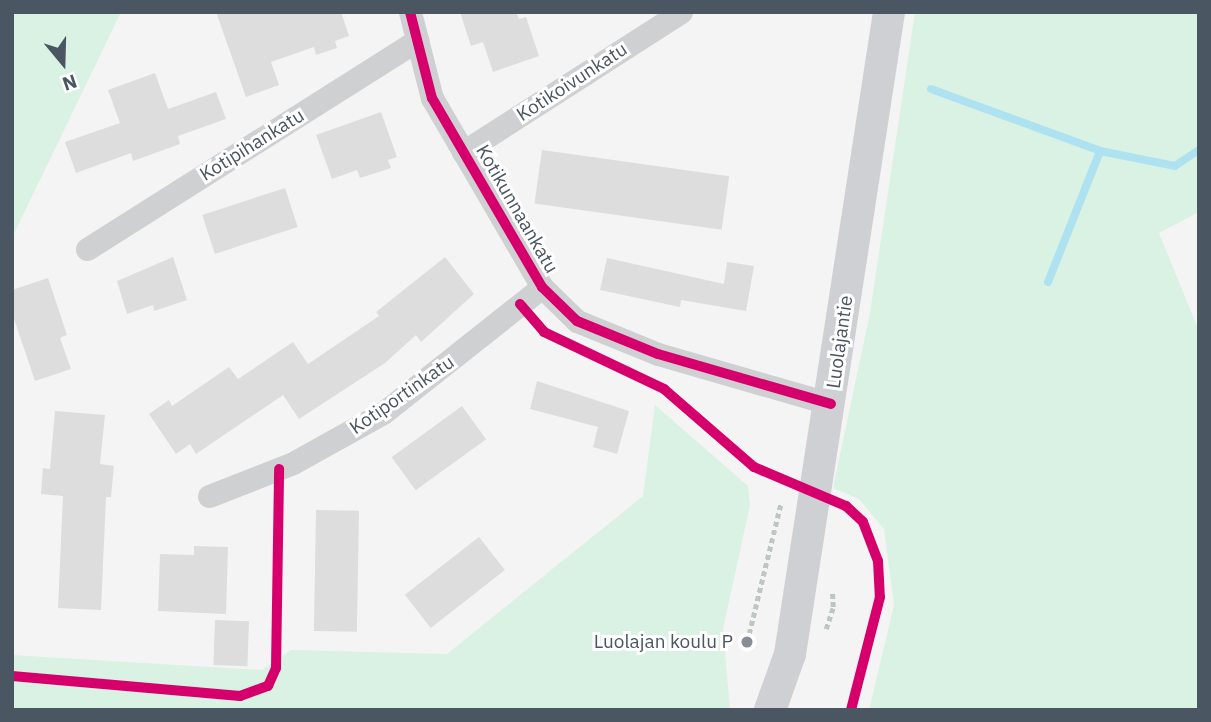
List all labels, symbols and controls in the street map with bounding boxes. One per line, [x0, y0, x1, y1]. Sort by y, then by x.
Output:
north arrow [28, 28, 98, 98]
street label: Kotikoivunkatu [512, 38, 632, 126]
text: N [59, 69, 80, 96]
street label: Kotipihankatu [196, 104, 308, 186]
street label: Kotikunnaankatu [471, 141, 563, 277]
street label: Luolajantie [822, 294, 858, 390]
street label: Kotiportinkatu [345, 351, 459, 439]
place label: Luolajan koulu P [594, 631, 733, 653]
marker: Luolajan koulu P [739, 634, 755, 650]

